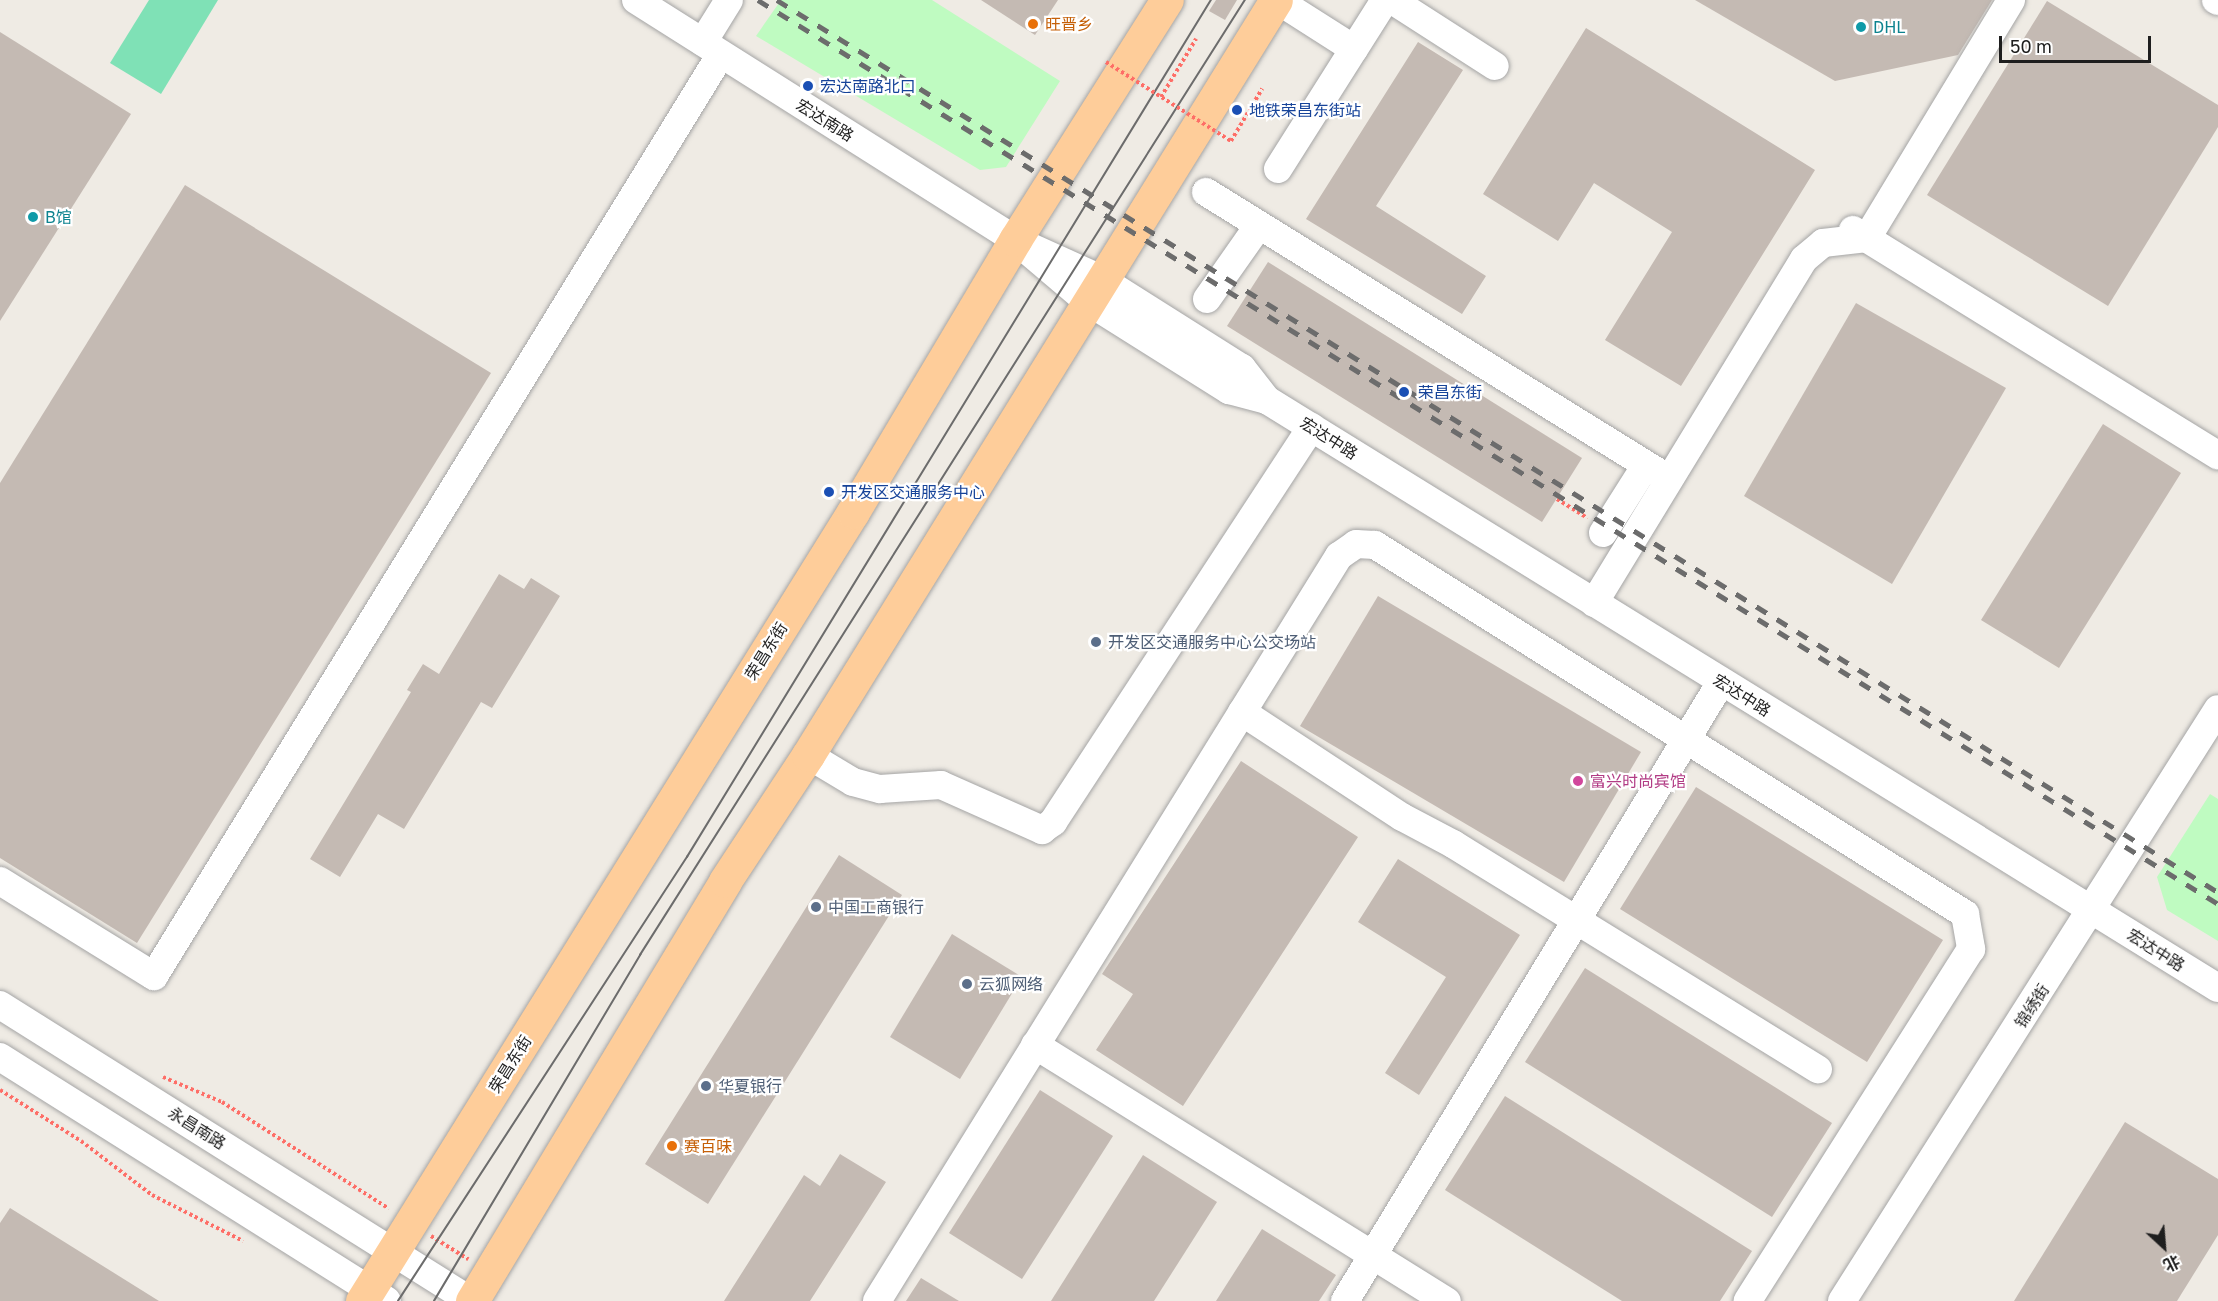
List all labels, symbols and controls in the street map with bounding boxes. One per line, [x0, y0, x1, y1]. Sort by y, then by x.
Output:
place label: 旺晋乡 [1045, 14, 1093, 34]
marker: 旺晋乡 [1026, 17, 1040, 31]
place label: DHL [1873, 17, 1905, 37]
marker: DHL [1854, 20, 1868, 34]
scale bar [2002, 24, 2154, 62]
text: 50 m [2010, 35, 2052, 57]
place label: 宏达南路北口 [820, 76, 916, 96]
marker: 宏达南路北口 [801, 79, 815, 93]
street label: 宏达南路 [793, 95, 857, 145]
place label: 地铁荣昌东街站 [1249, 100, 1361, 120]
marker: 地铁荣昌东街站 [1230, 103, 1244, 117]
place label: B馆 [45, 207, 72, 227]
marker: B馆 [26, 210, 40, 224]
place label: 荣昌东街 [1418, 382, 1482, 402]
marker: 荣昌东街 [1395, 383, 1413, 401]
street label: 宏达中路 [1297, 413, 1361, 463]
place label: 开发区交通服务中心 [841, 482, 985, 502]
marker: 开发区交通服务中心 [822, 485, 836, 499]
street label: 荣昌东街 [741, 619, 791, 683]
place label: 开发区交通服务中心公交场站 [1108, 632, 1316, 652]
marker: 开发区交通服务中心公交场站 [1089, 635, 1103, 649]
street label: 宏达中路 [1710, 670, 1774, 720]
place label: 富兴时尚宾馆 [1590, 771, 1686, 791]
marker: 富兴时尚宾馆 [1571, 774, 1585, 788]
place label: 中国工商银行 [828, 897, 924, 917]
marker: 中国工商银行 [809, 900, 823, 914]
street label: 宏达中路 [2124, 925, 2188, 975]
place label: 云狐网络 [979, 974, 1043, 994]
marker: 云狐网络 [960, 977, 974, 991]
street label: 锦绣街 [2011, 981, 2053, 1031]
street label: 荣昌东街 [485, 1032, 535, 1096]
place label: 华夏银行 [718, 1076, 782, 1096]
marker: 华夏银行 [699, 1079, 713, 1093]
street label: 永昌南路 [165, 1103, 229, 1153]
place label: 赛百味 [684, 1136, 732, 1156]
marker: 赛百味 [665, 1139, 679, 1153]
north arrow [2134, 1217, 2194, 1277]
text: 北 [2160, 1251, 2183, 1276]

